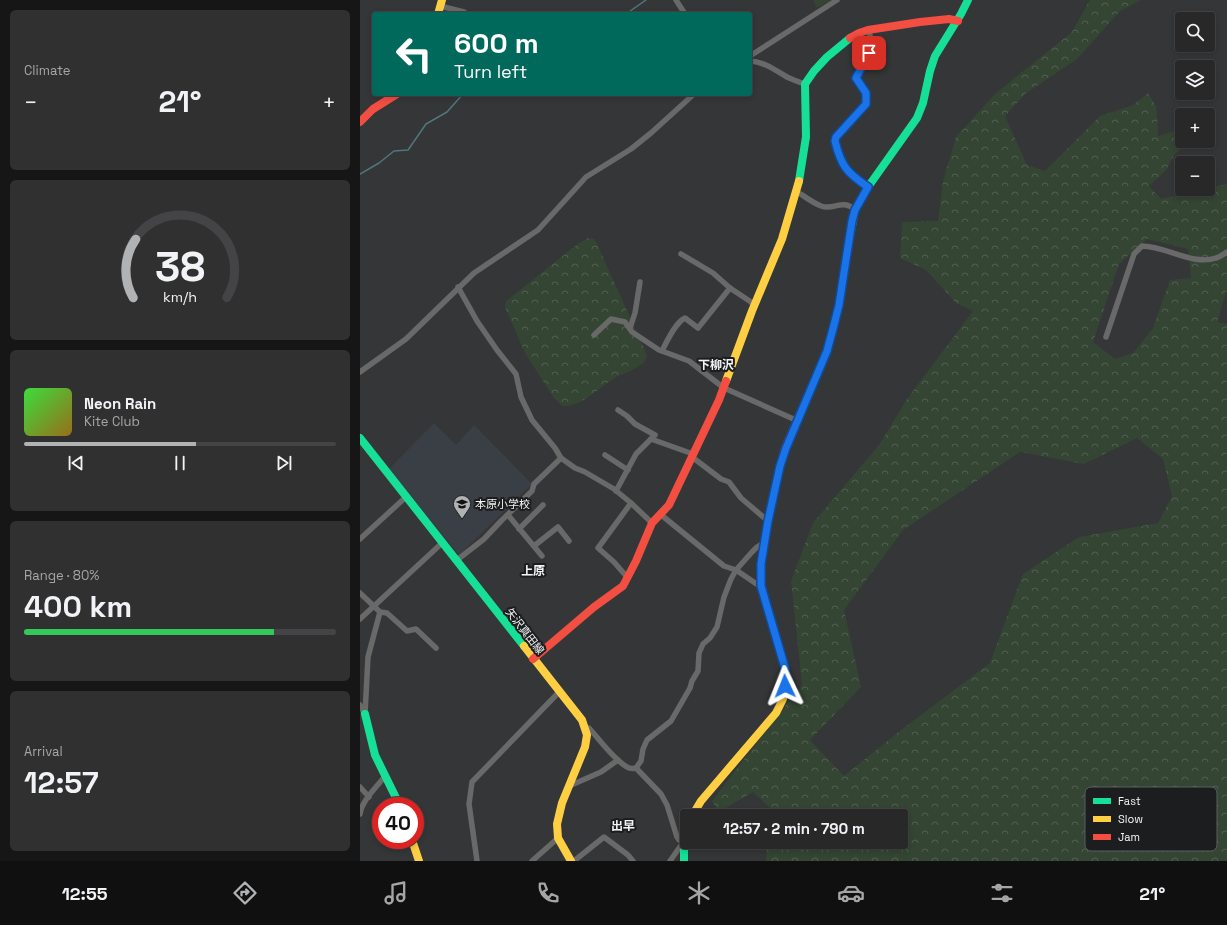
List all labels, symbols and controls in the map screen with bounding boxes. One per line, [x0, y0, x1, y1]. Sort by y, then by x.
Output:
map controls [1175, 12, 1215, 196]
button: search [1175, 12, 1215, 52]
text: 600 m [454, 25, 539, 61]
icon: left [388, 28, 440, 80]
pin [852, 36, 886, 70]
icon: arrive [858, 42, 880, 64]
text: Turn left [454, 60, 527, 83]
button: layers [1175, 60, 1215, 100]
text: Climate [24, 62, 70, 79]
text: 21° [158, 82, 202, 121]
text: − [24, 88, 38, 116]
text: + [322, 88, 336, 116]
button: + [1175, 108, 1215, 148]
button: − [1175, 156, 1215, 196]
text: 38 [155, 240, 205, 293]
text: km/h [163, 288, 197, 306]
district label: 下柳沢 [698, 357, 734, 373]
text: Neon Rain [84, 394, 156, 413]
text: Kite Club [84, 413, 140, 430]
icon: previous [65, 452, 87, 474]
icon: pause [169, 452, 191, 474]
icon: next [273, 452, 295, 474]
school or university icon: 本原小学校 [452, 494, 472, 519]
place label: 本原小学校 [475, 497, 530, 511]
district label: 上原 [521, 563, 545, 579]
text: Range · 80% [24, 567, 99, 584]
text: 400 km [24, 587, 132, 626]
street label: 矢沢真田線 [503, 605, 547, 657]
position arrow [764, 665, 806, 707]
text: Arrival [24, 743, 63, 760]
text: 12:57 [24, 763, 99, 802]
legend [1085, 787, 1217, 851]
text: Fast [1118, 794, 1141, 808]
speed limit sign: 40 [372, 797, 424, 849]
text: Slow [1118, 812, 1143, 826]
district label: 出早 [611, 818, 635, 834]
text: 12:57 · 2 min · 790 m [723, 819, 865, 838]
text: Jam [1118, 830, 1140, 844]
icon: directions [231, 879, 259, 907]
icon: music [382, 879, 410, 907]
icon: phone [534, 879, 562, 907]
icon: climate [685, 879, 713, 907]
icon: car [837, 879, 865, 907]
icon: filters [988, 879, 1016, 907]
text: 12:55 [62, 882, 108, 905]
text: 21° [1139, 882, 1165, 905]

